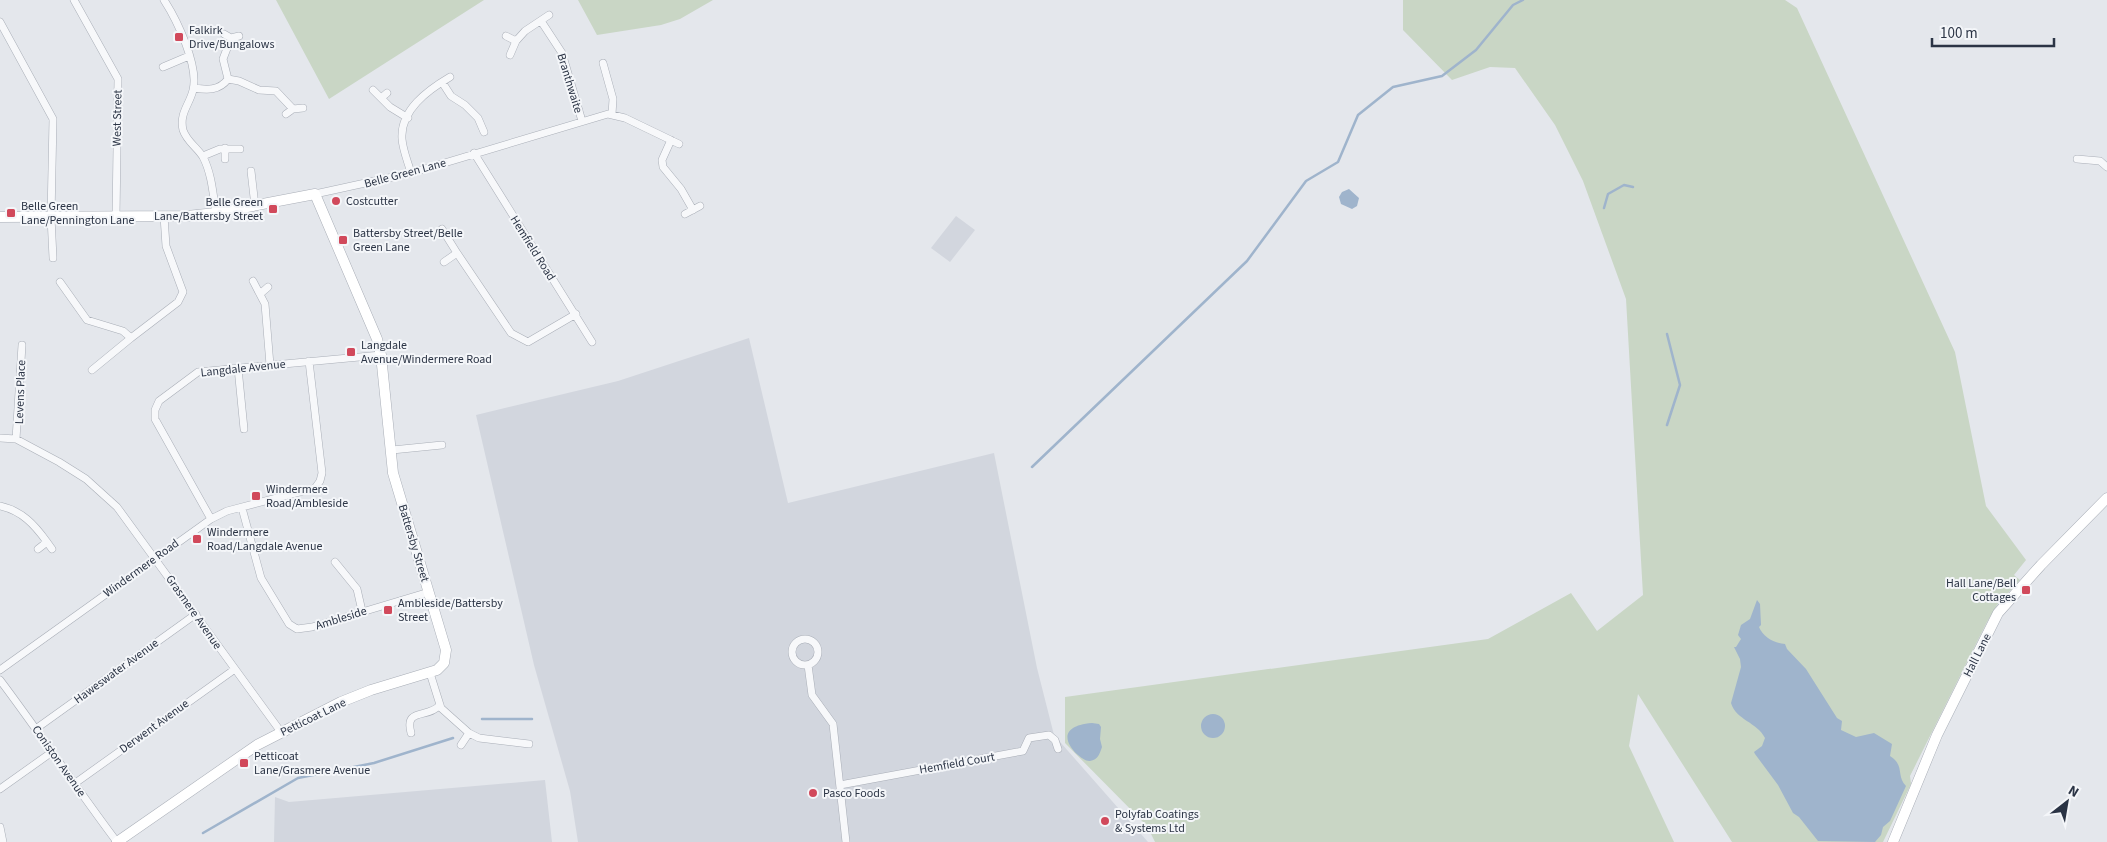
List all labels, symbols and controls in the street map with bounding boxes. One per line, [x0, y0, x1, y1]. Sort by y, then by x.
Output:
scale bar [1932, 15, 2054, 47]
place label: Falkirk Drive/Bungalows [189, 22, 274, 53]
text: 100 m [1940, 23, 1978, 44]
marker: Falkirk Drive/Bungalows [173, 31, 185, 43]
street label: Branthwaite [552, 51, 587, 115]
street label: West Street [109, 90, 126, 147]
street label: Belle Green Lane [362, 154, 448, 193]
place label: Costcutter [346, 193, 399, 210]
place label: Belle Green Lane/Battersby Street [154, 194, 263, 225]
marker: Costcutter [330, 195, 342, 207]
place label: Belle Green Lane/Pennington Lane [21, 198, 135, 229]
marker: Belle Green Lane/Battersby Street [267, 203, 279, 215]
marker: Belle Green Lane/Pennington Lane [5, 207, 17, 219]
street label: Hemfield Road [506, 212, 559, 284]
place label: Battersby Street/Belle Green Lane [353, 225, 463, 256]
marker: Battersby Street/Belle Green Lane [337, 234, 349, 246]
place label: Langdale Avenue/Windermere Road [361, 337, 492, 368]
marker: Langdale Avenue/Windermere Road [345, 346, 357, 358]
street label: Langdale Avenue [200, 356, 286, 381]
street label: Levens Place [11, 360, 30, 424]
place label: Windermere Road/Ambleside [266, 481, 348, 512]
marker: Windermere Road/Ambleside [250, 490, 262, 502]
street label: Battersby Street [394, 502, 433, 584]
place label: Windermere Road/Langdale Avenue [207, 524, 322, 555]
marker: Windermere Road/Langdale Avenue [191, 533, 203, 545]
street label: Windermere Road [100, 535, 183, 602]
street label: Grasmere Avenue [161, 572, 226, 653]
place label: Hall Lane/Bell Cottages [1946, 575, 2016, 606]
marker: Hall Lane/Bell Cottages [2020, 584, 2032, 596]
place label: Ambleside/Battersby Street [398, 595, 503, 626]
street label: Ambleside [313, 603, 369, 634]
marker: Ambleside/Battersby Street [382, 604, 394, 616]
street label: Hall Lane [1959, 630, 1996, 680]
street label: Haweswater Avenue [70, 635, 162, 708]
street label: Petticoat Lane [277, 694, 349, 741]
street label: Derwent Avenue [116, 695, 193, 757]
street label: Coniston Avenue [28, 722, 90, 801]
place label: Petticoat Lane/Grasmere Avenue [254, 748, 370, 779]
street label: Hemfield Court [918, 748, 996, 778]
marker: Petticoat Lane/Grasmere Avenue [238, 757, 250, 769]
north arrow [2042, 777, 2092, 827]
text: N [2064, 781, 2082, 803]
place label: Pasco Foods [823, 785, 885, 802]
marker: Pasco Foods [807, 787, 819, 799]
place label: Polyfab Coatings & Systems Ltd [1115, 806, 1199, 837]
marker: Polyfab Coatings & Systems Ltd [1099, 815, 1111, 827]

